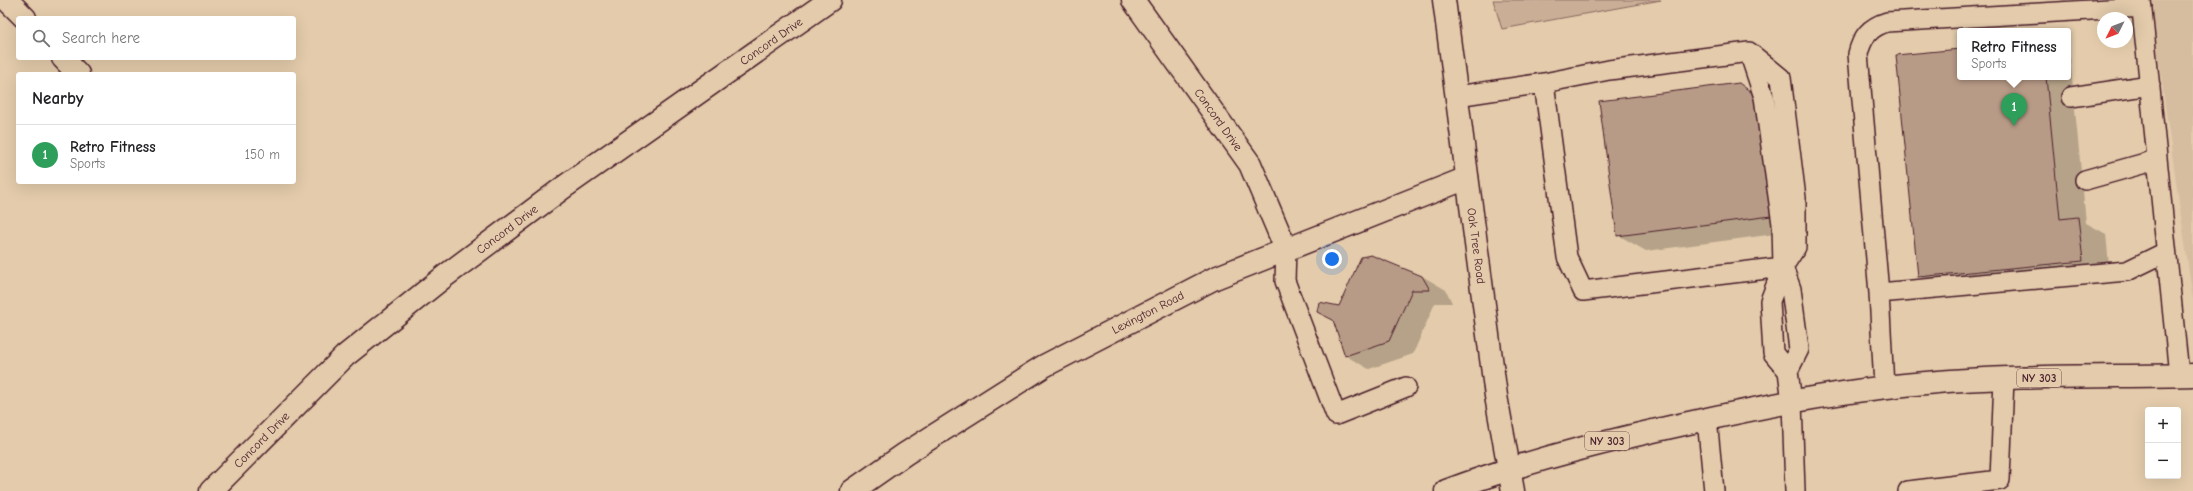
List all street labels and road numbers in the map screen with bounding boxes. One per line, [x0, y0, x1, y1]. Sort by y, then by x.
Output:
street label: Concord Drive [737, 15, 805, 68]
street label: Concord Drive [1191, 86, 1245, 154]
street label: Concord Drive [474, 202, 541, 257]
street label: Oak Tree Road [1464, 207, 1488, 285]
street label: Lexington Road [1109, 288, 1186, 337]
road number: NY 303 [2017, 369, 2061, 387]
street label: Concord Drive [231, 409, 292, 471]
road number: NY 303 [1585, 432, 1629, 450]

